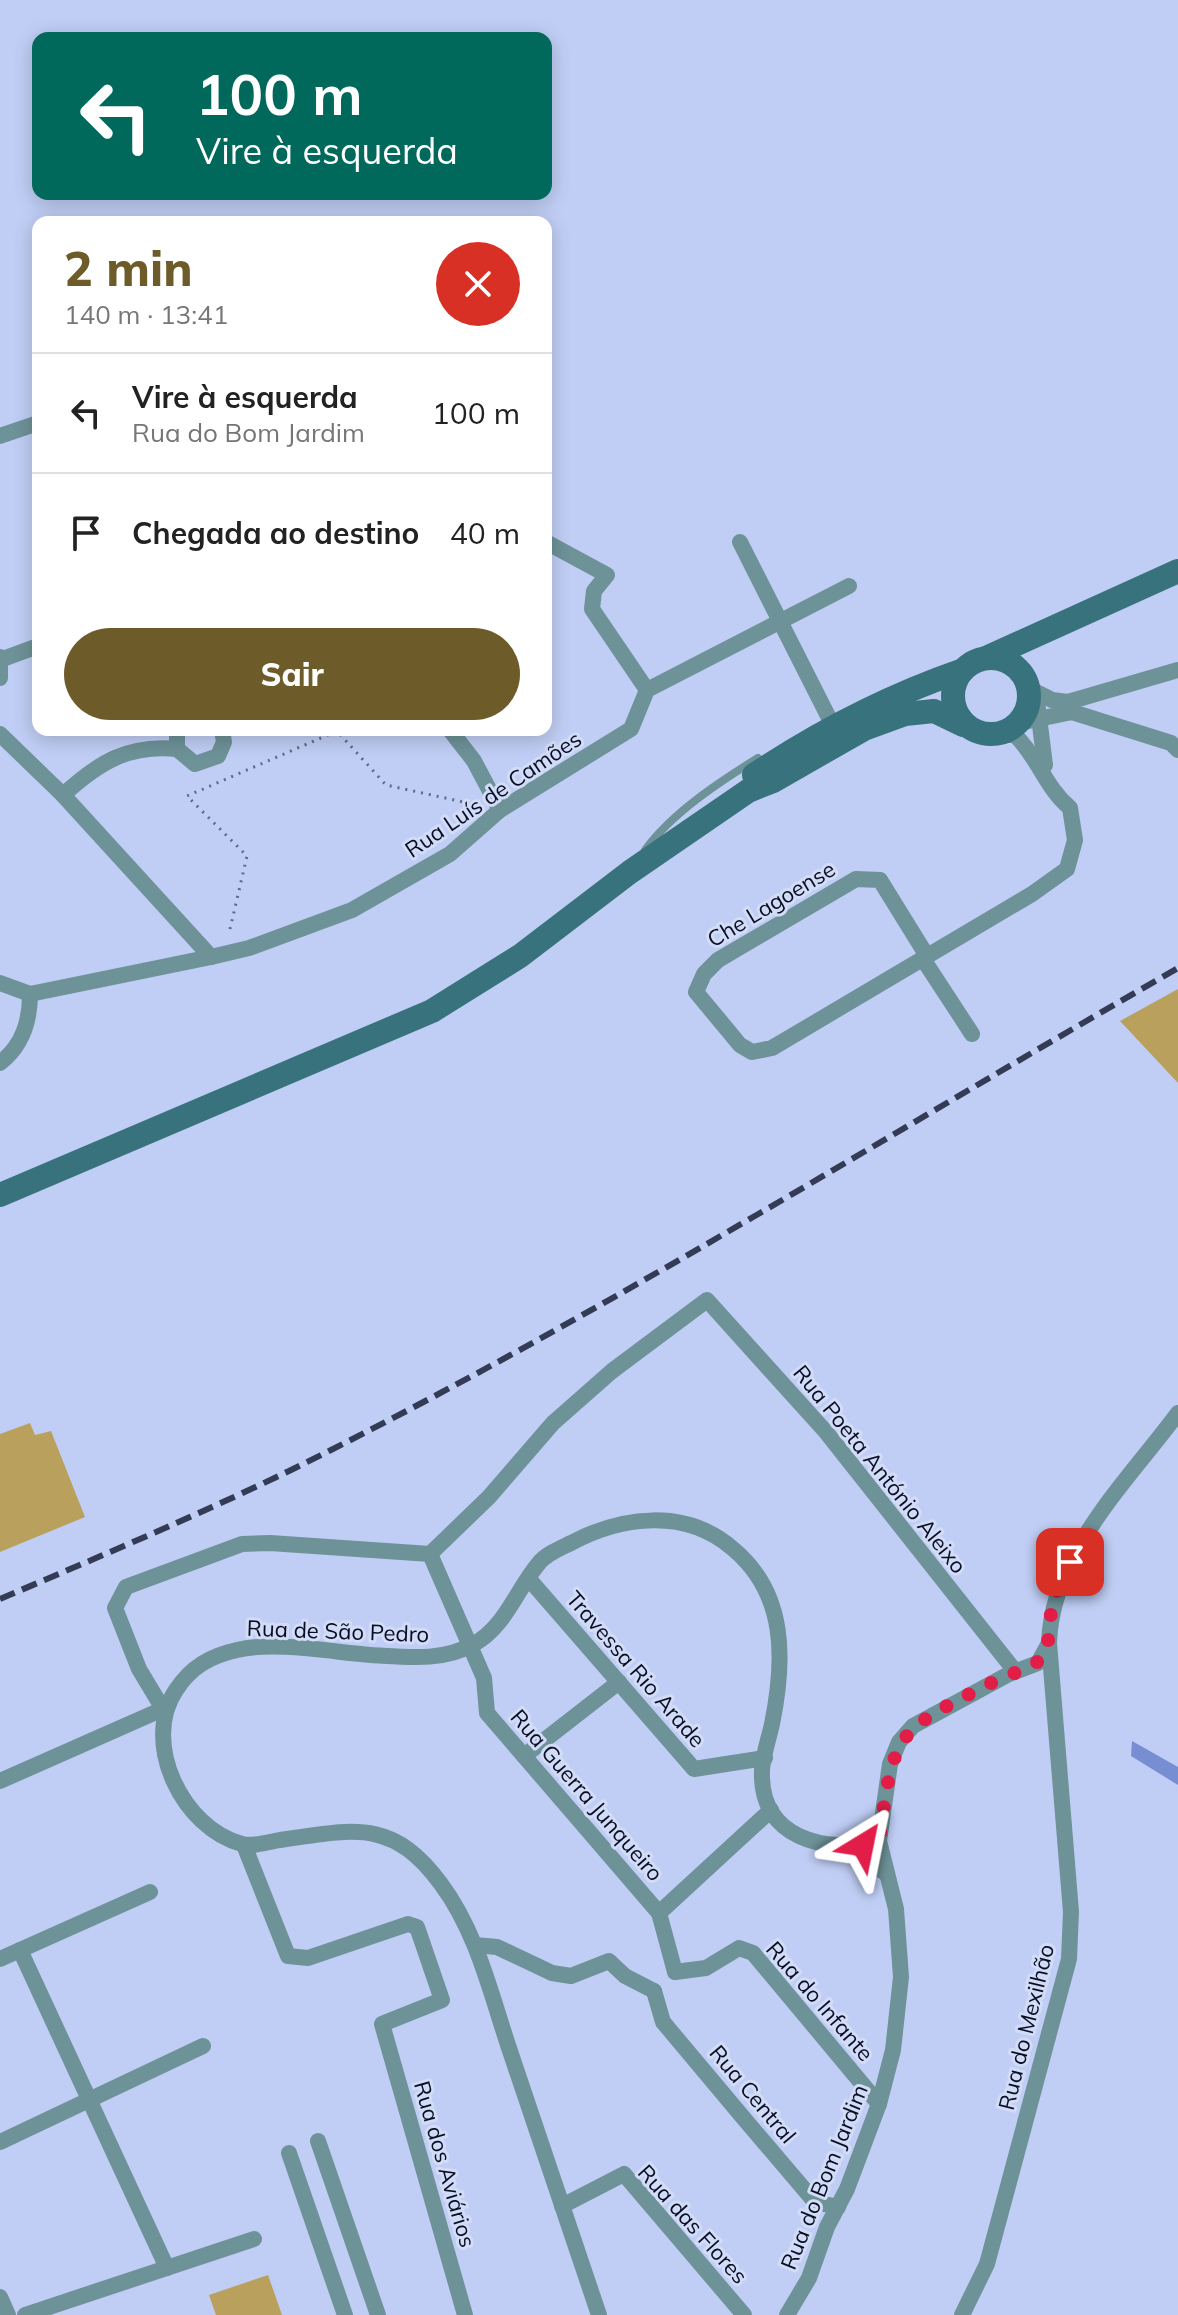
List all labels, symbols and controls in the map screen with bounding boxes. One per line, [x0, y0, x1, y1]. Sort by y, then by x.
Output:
text: 100 m [196, 59, 363, 129]
icon: left [64, 64, 168, 168]
text: Vire à esquerda [196, 128, 458, 173]
text: 2 min [64, 238, 193, 298]
button: close [436, 242, 520, 326]
text: 140 m · 13:41 [64, 298, 228, 331]
text: Vire à esquerda [132, 378, 358, 416]
icon: left [64, 391, 108, 435]
text: 100 m [432, 394, 520, 432]
text: Rua do Bom Jardim [132, 416, 365, 449]
icon: arrive [64, 511, 108, 555]
text: Chegada ao destino [132, 514, 419, 552]
text: 40 m [450, 514, 520, 552]
button: Sair [64, 628, 520, 720]
street label: Rua Luís de Camões [399, 725, 587, 863]
street label: Che Lagoense [702, 855, 840, 953]
street label: Rua Poeta António Aleixo [787, 1359, 973, 1579]
pin [1036, 1528, 1104, 1596]
icon: arrive [1048, 1540, 1092, 1584]
street label: Travessa Rio Arade [560, 1585, 712, 1753]
street label: Rua de São Pedro [246, 1614, 430, 1648]
street label: Rua Guerra Junqueiro [505, 1703, 669, 1887]
position arrow [821, 1803, 905, 1887]
street label: Rua do Infante [760, 1935, 880, 2067]
street label: Rua do Mexilhão [992, 1941, 1060, 2113]
street label: Rua Central [704, 2039, 802, 2149]
street label: Rua dos Aviários [408, 2078, 482, 2250]
street label: Rua do Bom Jardim [774, 2080, 874, 2274]
street label: Rua das Flores [632, 2159, 754, 2289]

